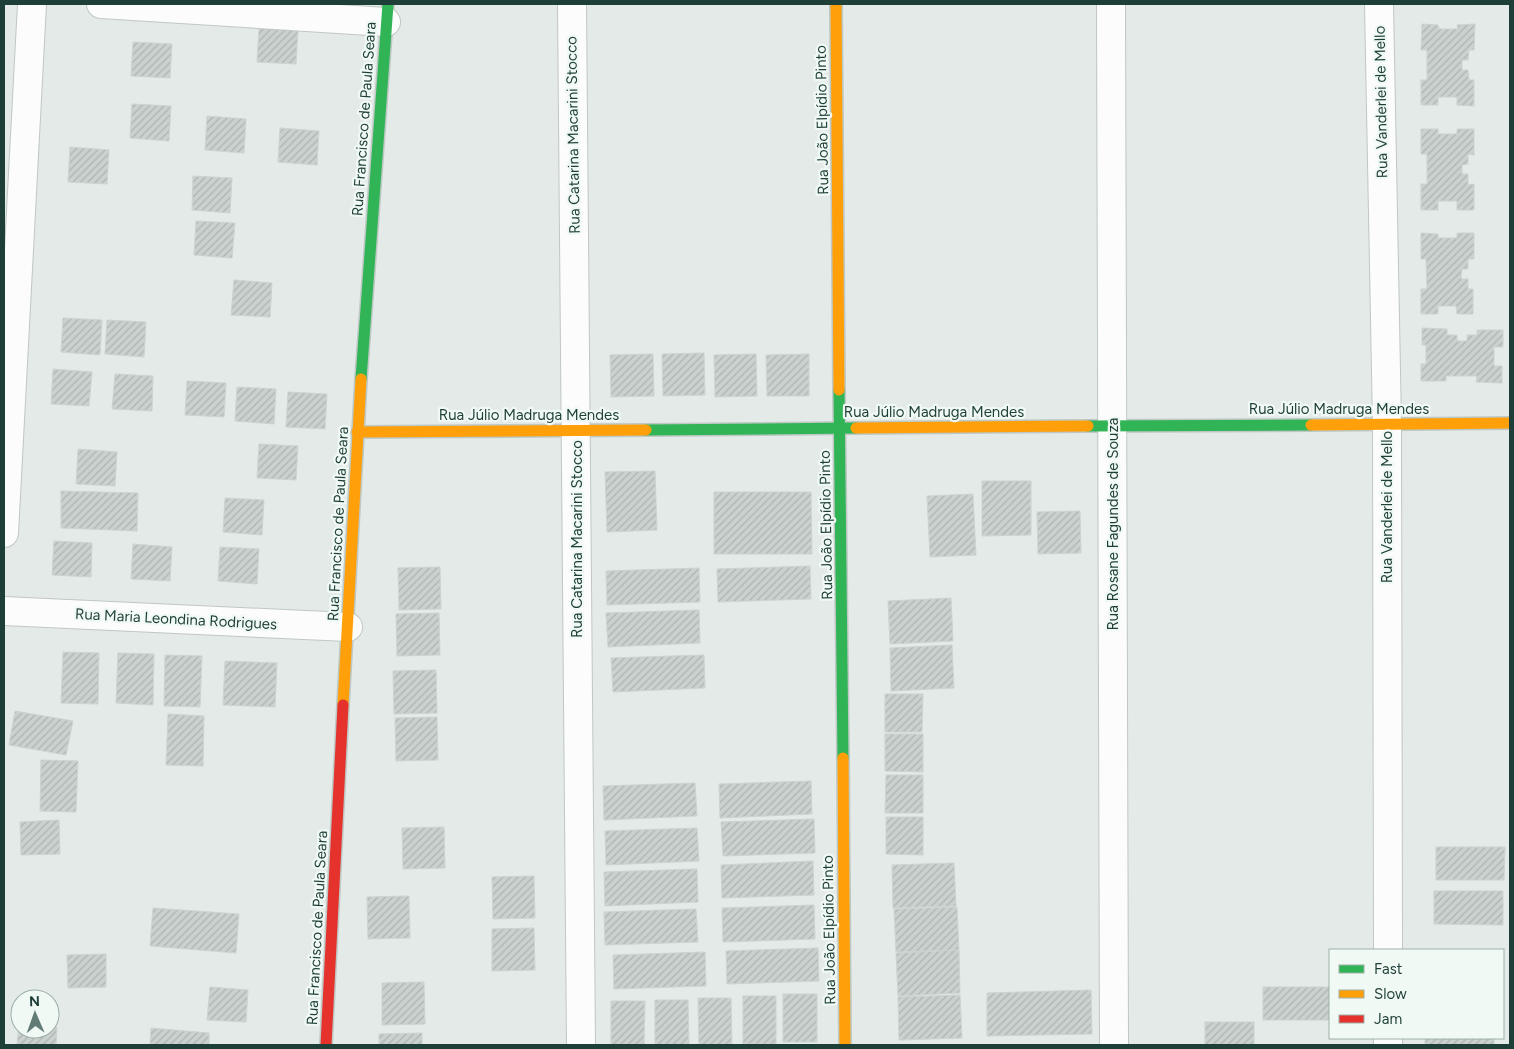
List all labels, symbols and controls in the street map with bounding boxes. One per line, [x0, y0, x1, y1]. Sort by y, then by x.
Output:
street label: Rua Francisco de Paula Seara [348, 21, 380, 217]
street label: Rua Vanderlei de Mello [1371, 25, 1391, 178]
street label: Rua Catarina Macarini Stocco [562, 36, 584, 234]
street label: Rua João Elpídio Pinto [812, 45, 832, 195]
street label: Rua Júlio Madruga Mendes [1249, 400, 1429, 418]
street label: Rua Júlio Madruga Mendes [844, 403, 1024, 421]
street label: Rua Júlio Madruga Mendes [439, 406, 619, 424]
street label: Rua Rosane Fagundes de Souza [1104, 417, 1122, 631]
street label: Rua Francisco de Paula Seara [324, 426, 352, 622]
street label: Rua Vanderlei de Mello [1378, 430, 1396, 583]
street label: Rua Catarina Macarini Stocco [568, 440, 586, 638]
street label: Rua João Elpídio Pinto [816, 450, 836, 600]
street label: Rua Maria Leondina Rodrigues [75, 605, 277, 633]
street label: Rua Francisco de Paula Seara [303, 830, 331, 1026]
street label: Rua João Elpídio Pinto [819, 855, 839, 1005]
legend [1329, 949, 1504, 1039]
text: Fast [1374, 960, 1403, 978]
text: Slow [1374, 985, 1407, 1003]
north arrow [10, 989, 60, 1039]
text: N [29, 993, 40, 1010]
text: Jam [1374, 1010, 1402, 1028]

